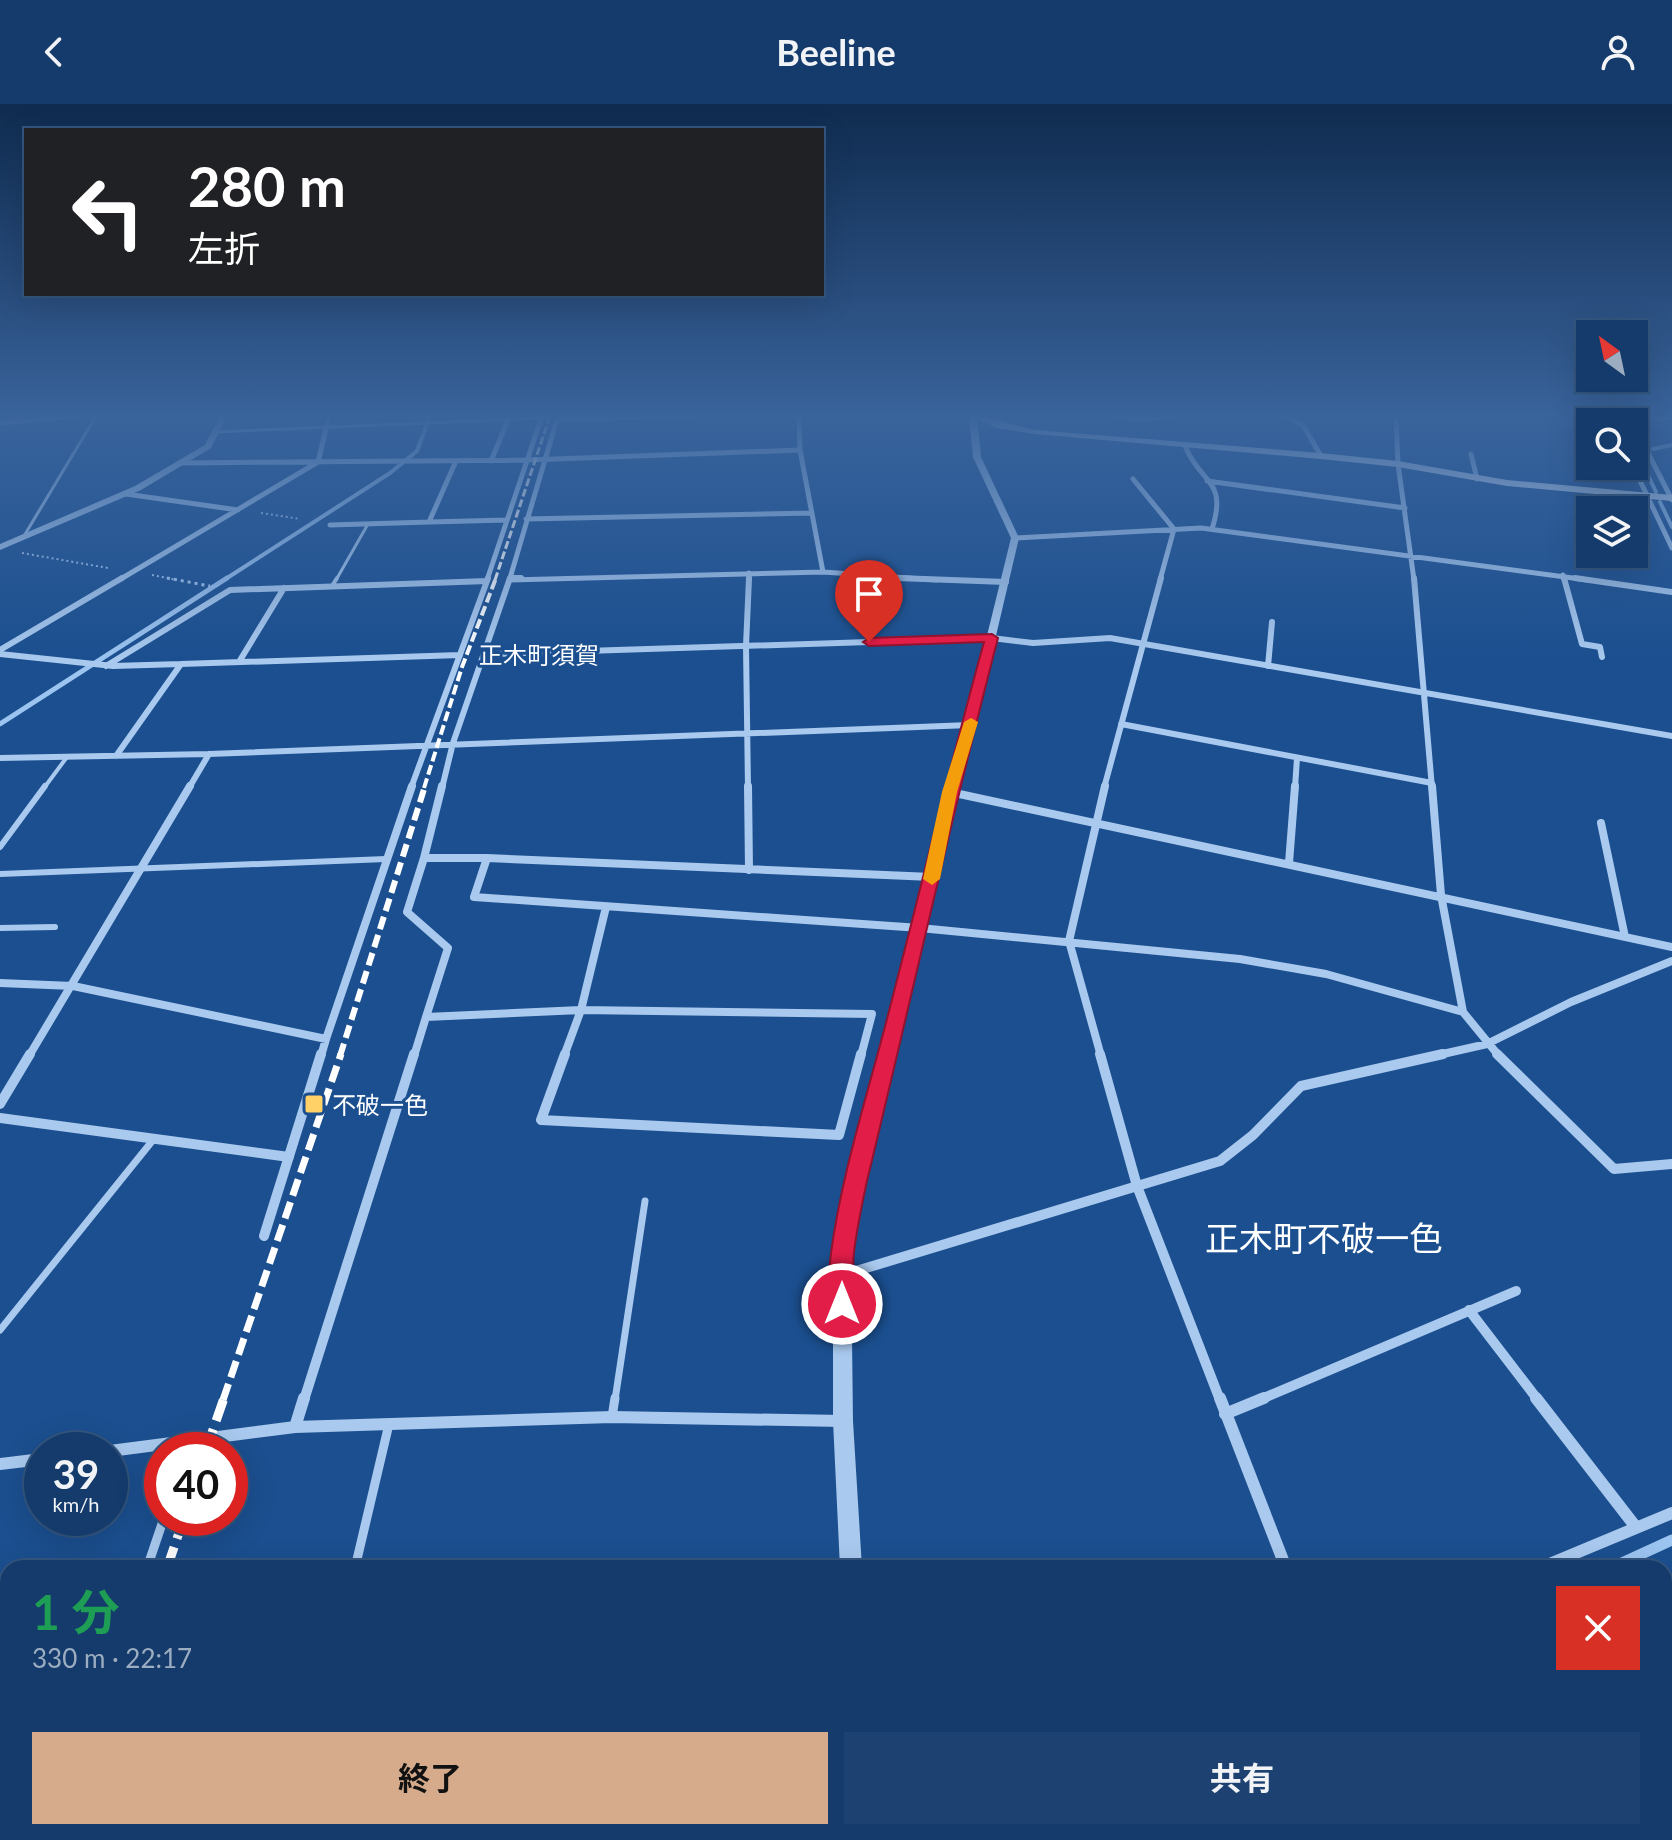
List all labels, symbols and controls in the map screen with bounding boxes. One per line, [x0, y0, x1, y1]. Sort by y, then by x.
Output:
icon: back [32, 30, 76, 74]
text: Beeline [776, 30, 896, 74]
icon: person [1596, 30, 1640, 74]
text: 280 m [188, 152, 346, 219]
icon: left [56, 160, 160, 264]
text: 左折 [188, 226, 260, 270]
north arrow [1576, 320, 1648, 392]
map controls [1576, 320, 1648, 568]
button: search [1576, 408, 1648, 480]
button: layers [1576, 496, 1648, 568]
pin [835, 560, 903, 642]
icon: arrive [847, 572, 891, 616]
district label: 正木町須賀 [479, 640, 599, 669]
place label: 不破一色 [332, 1090, 428, 1119]
marker: 不破一色 [303, 1093, 325, 1115]
district label: 正木町不破一色 [1205, 1217, 1443, 1258]
position arrow [800, 1262, 884, 1346]
speed limit sign: 40 [144, 1432, 248, 1536]
text: 39 [53, 1450, 99, 1498]
text: km/h [53, 1492, 99, 1516]
text: 1 分 [32, 1583, 120, 1640]
button: close [1556, 1586, 1640, 1670]
text: 330 m · 22:17 [32, 1642, 192, 1674]
button: 終了 [32, 1732, 828, 1824]
button: 共有 [844, 1732, 1640, 1824]

